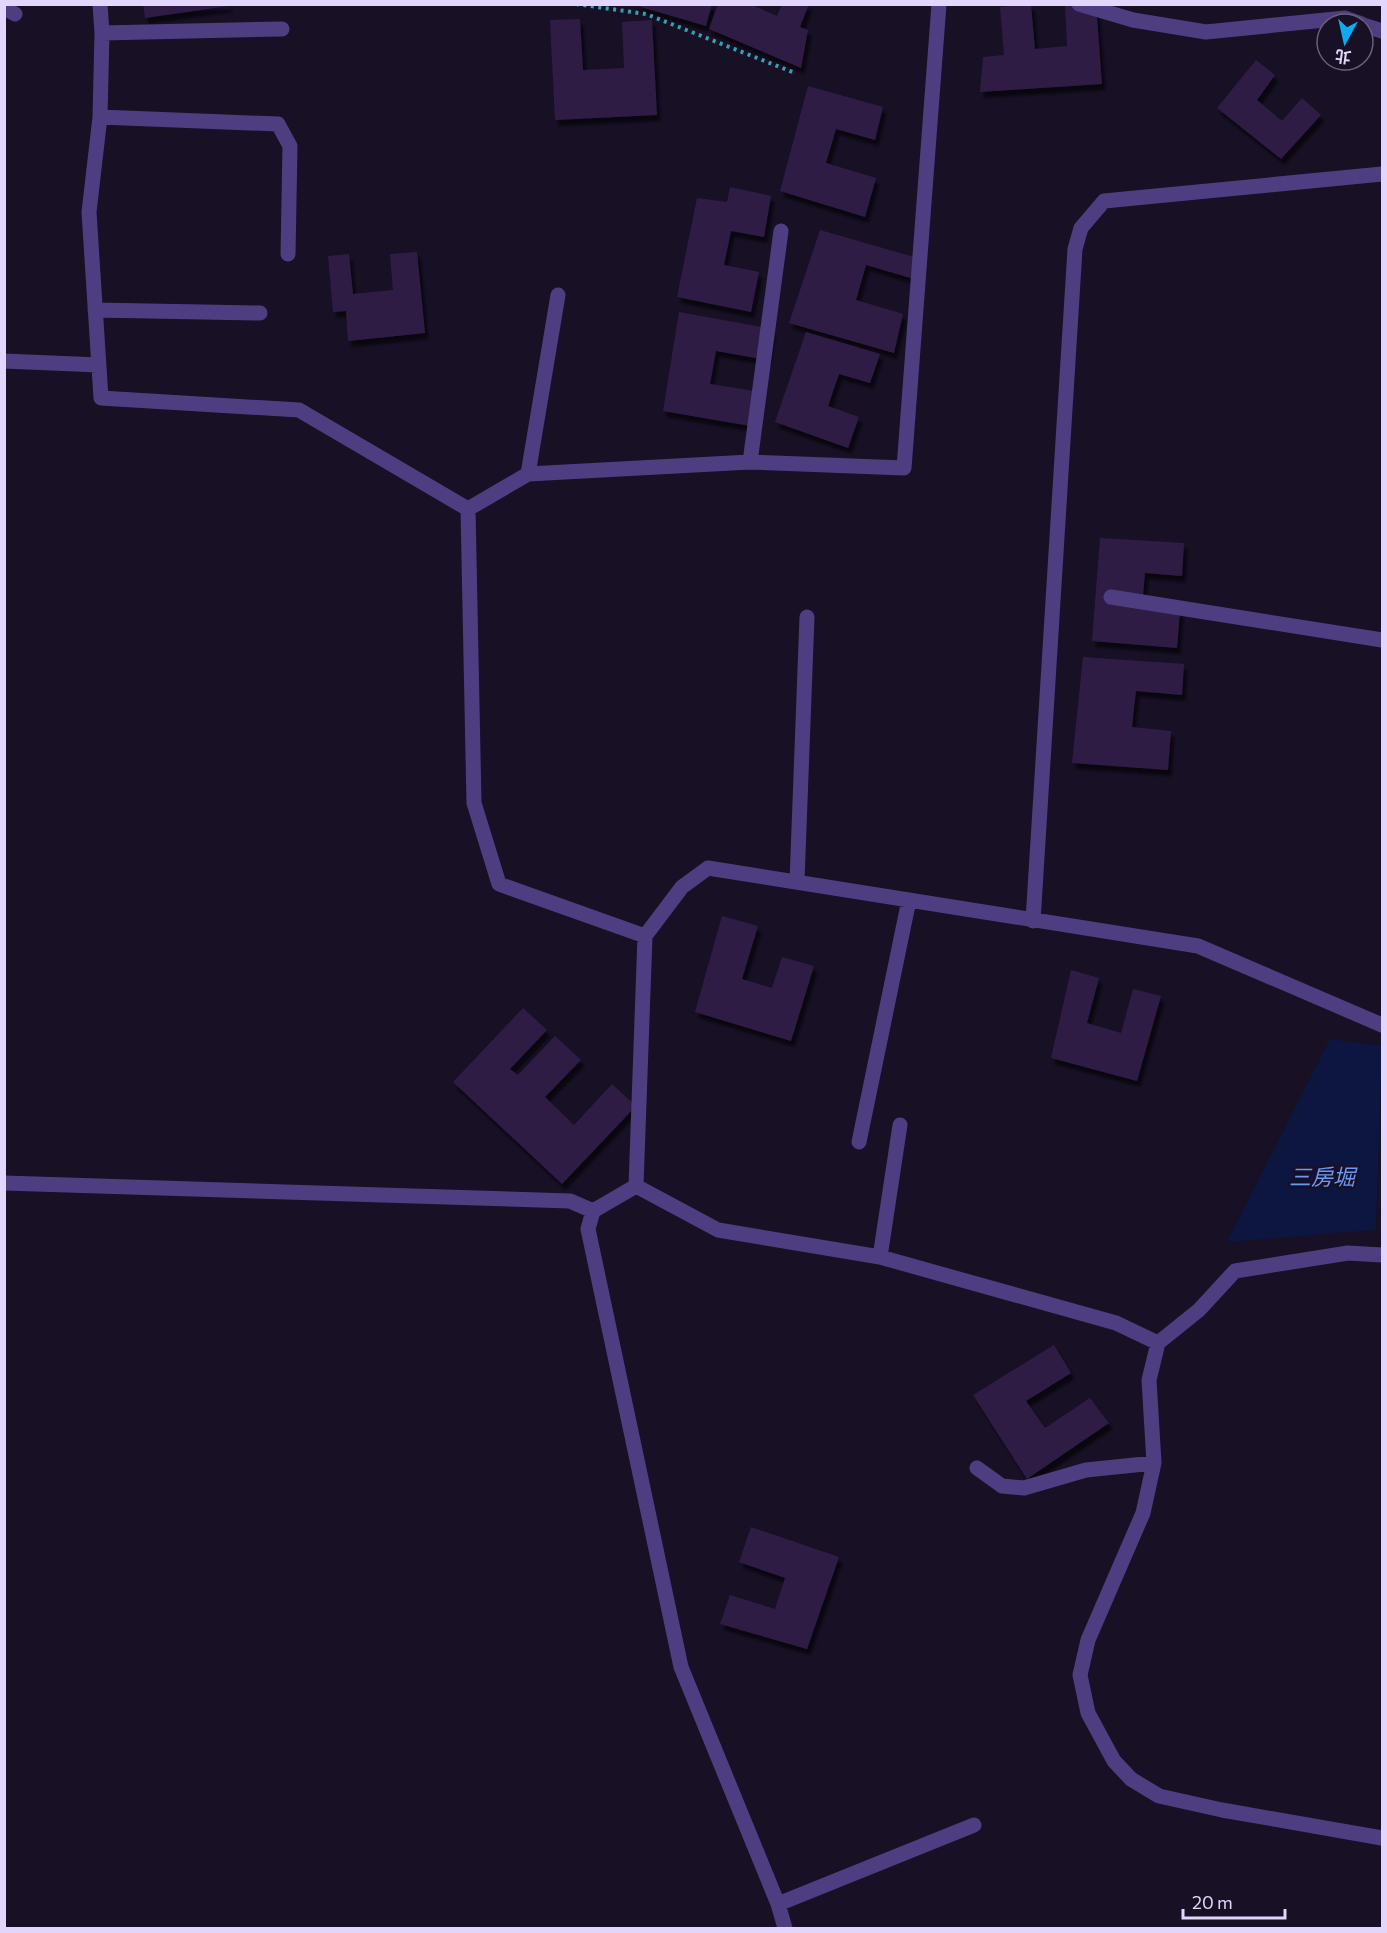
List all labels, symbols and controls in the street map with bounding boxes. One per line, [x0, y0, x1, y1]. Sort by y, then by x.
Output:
north arrow [1315, 12, 1375, 72]
text: 北 [1334, 47, 1352, 68]
water label: 三房堀 [1289, 1163, 1358, 1190]
scale bar [1183, 1882, 1285, 1920]
text: 20 m [1192, 1891, 1233, 1913]

